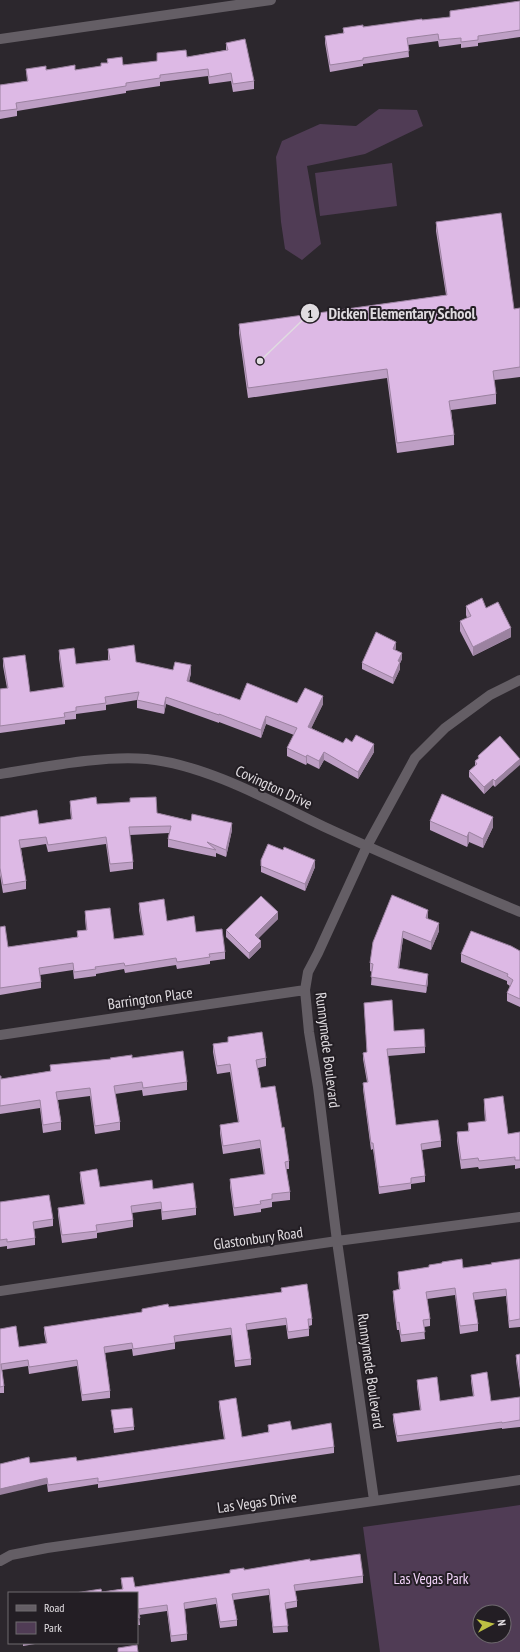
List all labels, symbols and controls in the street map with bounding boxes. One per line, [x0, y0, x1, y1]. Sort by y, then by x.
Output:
callout: Dicken Elementary School [300, 299, 483, 327]
text: Dicken Elementary School [329, 303, 476, 323]
text: 1 [307, 306, 313, 321]
street label: Covington Drive [233, 761, 315, 813]
street label: Barrington Place [106, 983, 194, 1013]
street label: Runnymede Boulevard [311, 991, 345, 1109]
street label: Glastonbury Road [212, 1222, 304, 1254]
street label: Runnymede Boulevard [354, 1312, 388, 1430]
street label: Las Vegas Drive [216, 1487, 298, 1517]
park label: Las Vegas Park [393, 1569, 469, 1588]
legend [8, 1592, 138, 1644]
text: Road [44, 1600, 64, 1615]
north arrow [472, 1604, 512, 1644]
text: N [495, 1619, 509, 1627]
text: Park [44, 1620, 62, 1635]

